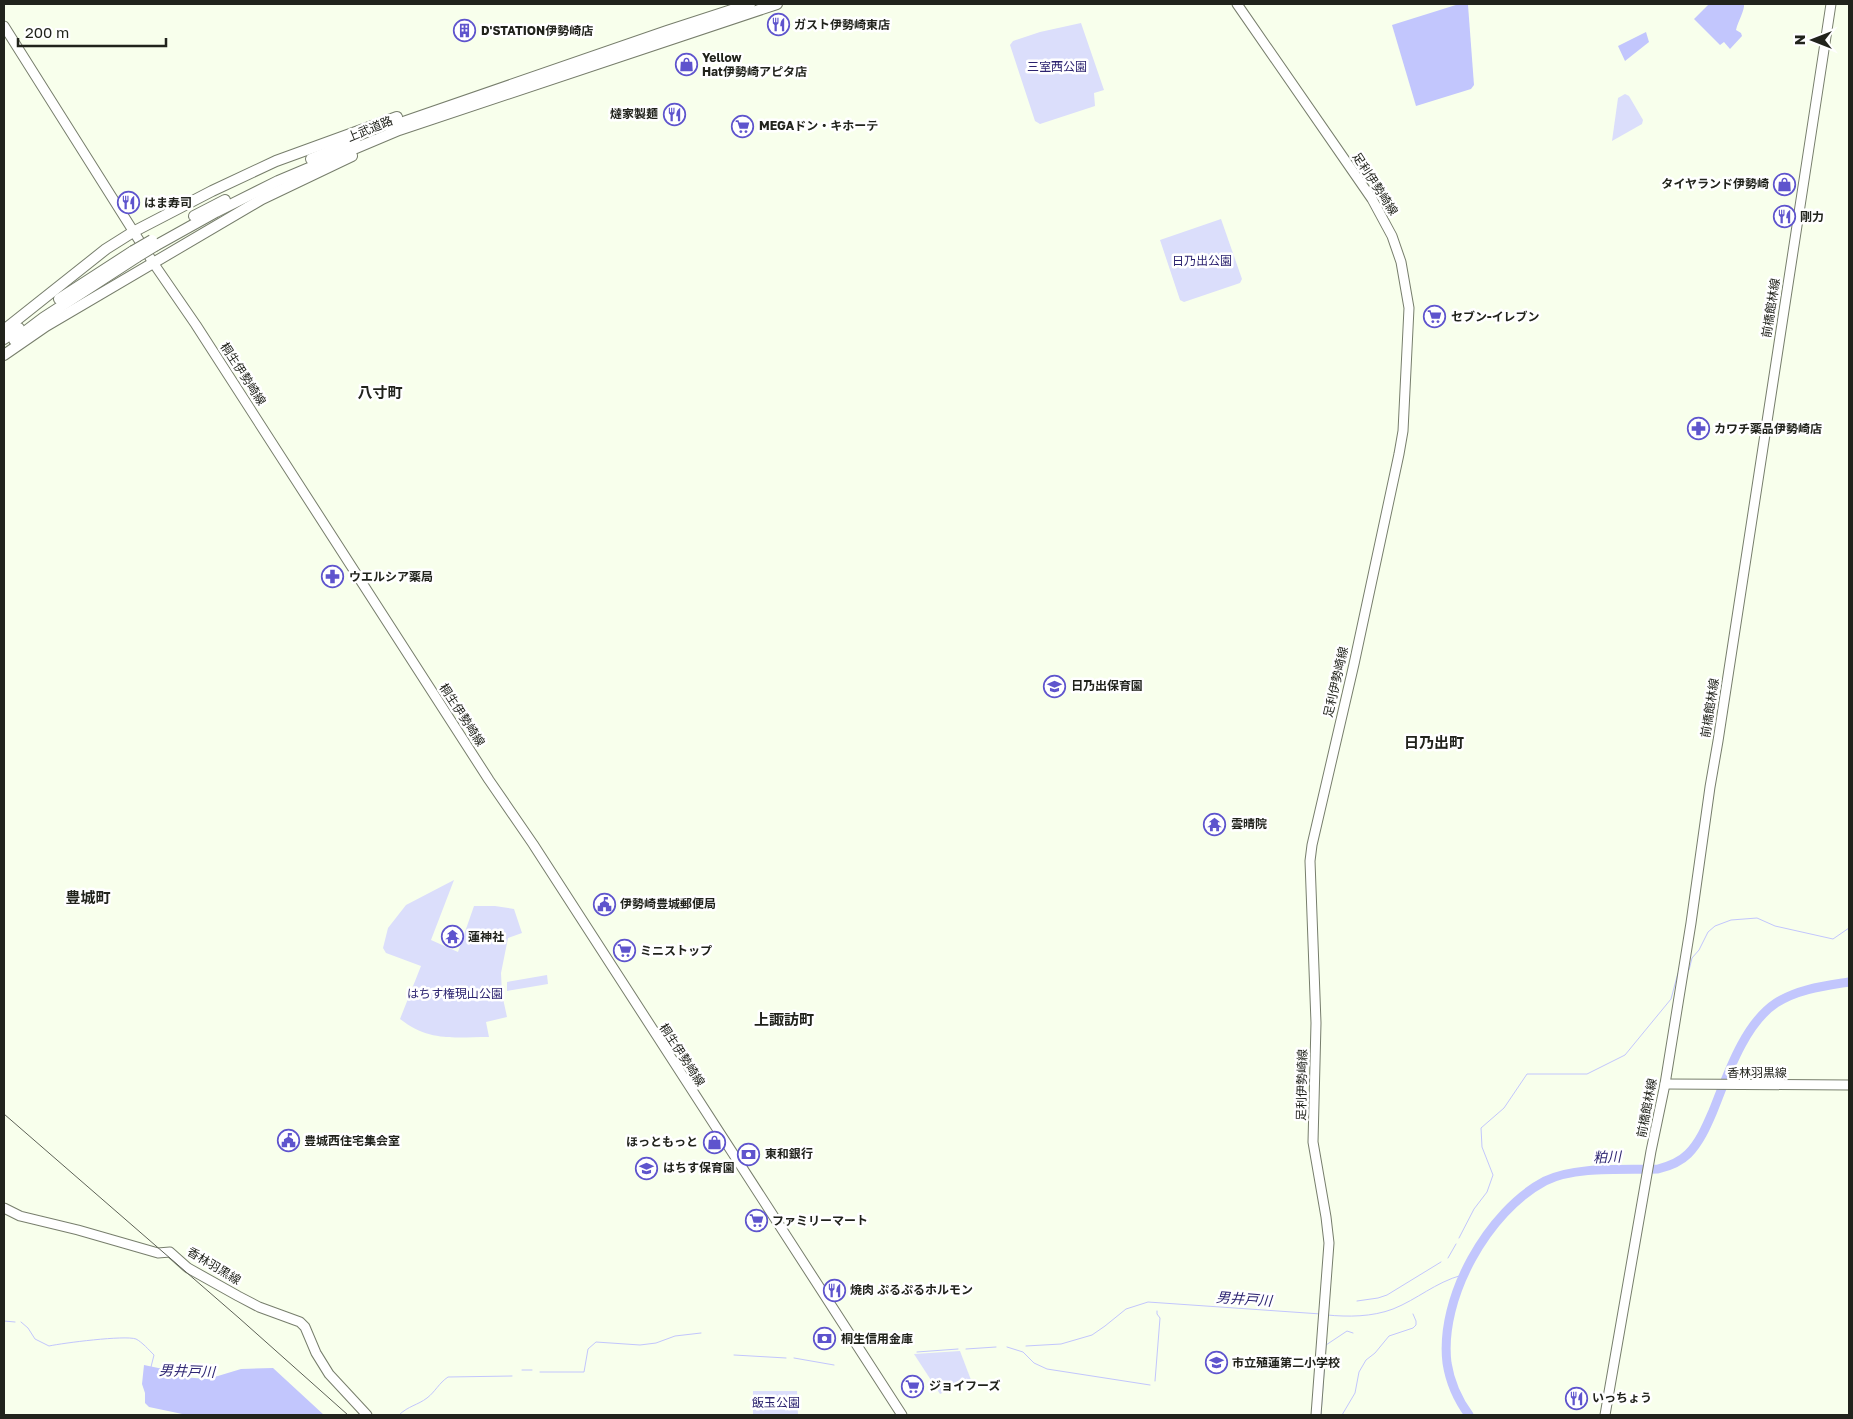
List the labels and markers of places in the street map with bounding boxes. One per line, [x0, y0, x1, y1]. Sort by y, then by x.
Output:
restaurant icon: ガスト伊勢崎東店 [766, 13, 790, 37]
place label: ガスト伊勢崎東店 [794, 17, 890, 32]
building icon: D'STATION伊勢崎店 [453, 19, 477, 43]
place label: D'STATION伊勢崎店 [481, 23, 593, 38]
place label: Yellow Hat伊勢崎アピタ店 [702, 50, 807, 79]
shop icon: Yellow Hat伊勢崎アピタ店 [674, 53, 698, 77]
restaurant icon: 燵家製麺 [662, 102, 686, 126]
place label: 燵家製麺 [610, 106, 658, 121]
supermarket icon: MEGAドン・キホーテ [731, 114, 755, 138]
place label: MEGAドン・キホーテ [759, 118, 878, 133]
shop icon: タイヤランド伊勢崎 [1773, 172, 1797, 196]
place label: タイヤランド伊勢崎 [1661, 176, 1769, 191]
restaurant icon: はま寿司 [116, 191, 140, 215]
place label: はま寿司 [144, 195, 192, 210]
restaurant icon: 剛力 [1772, 205, 1796, 229]
place label: 剛力 [1800, 209, 1824, 224]
supermarket icon: セブン-イレブン [1423, 305, 1447, 329]
place label: セブン-イレブン [1451, 309, 1540, 324]
pharmacy icon: カワチ薬品伊勢崎店 [1686, 417, 1710, 441]
place label: カワチ薬品伊勢崎店 [1714, 421, 1822, 436]
pharmacy icon: ウエルシア薬局 [321, 565, 345, 589]
place label: ウエルシア薬局 [349, 569, 433, 584]
school or university icon: 日乃出保育園 [1043, 674, 1067, 698]
place label: 日乃出保育園 [1071, 678, 1143, 693]
temple icon: 雲晴院 [1203, 812, 1227, 836]
place label: 雲晴院 [1231, 816, 1267, 831]
public building icon: 伊勢崎豊城郵便局 [592, 892, 616, 916]
place label: 伊勢崎豊城郵便局 [620, 896, 716, 911]
temple icon: 蓮神社 [440, 925, 464, 949]
place label: 蓮神社 [468, 929, 504, 944]
supermarket icon: ミニストップ [612, 939, 636, 963]
place label: ミニストップ [640, 943, 712, 958]
public building icon: 豊城西住宅集会室 [276, 1129, 300, 1153]
shop icon: ほっともっと [702, 1130, 726, 1154]
place label: 豊城西住宅集会室 [304, 1133, 400, 1148]
place label: ほっともっと [626, 1134, 698, 1149]
bank icon: 東和銀行 [737, 1142, 761, 1166]
place label: 東和銀行 [765, 1146, 813, 1161]
school or university icon: はちす保育園 [635, 1156, 659, 1180]
place label: はちす保育園 [663, 1160, 735, 1175]
supermarket icon: ファミリーマート [744, 1209, 768, 1233]
place label: ファミリーマート [772, 1213, 868, 1228]
restaurant icon: 焼肉 ぷるぷるホルモン [822, 1278, 846, 1302]
place label: 焼肉 ぷるぷるホルモン [850, 1282, 973, 1297]
bank icon: 桐生信用金庫 [813, 1327, 837, 1351]
place label: 桐生信用金庫 [841, 1331, 913, 1346]
school or university icon: 市立殖蓮第二小学校 [1204, 1351, 1228, 1375]
place label: 市立殖蓮第二小学校 [1232, 1355, 1340, 1370]
supermarket icon: ジョイフーズ [901, 1374, 925, 1398]
place label: ジョイフーズ [929, 1378, 1000, 1393]
restaurant icon: いっちょう [1564, 1386, 1588, 1410]
place label: いっちょう [1592, 1390, 1652, 1405]

